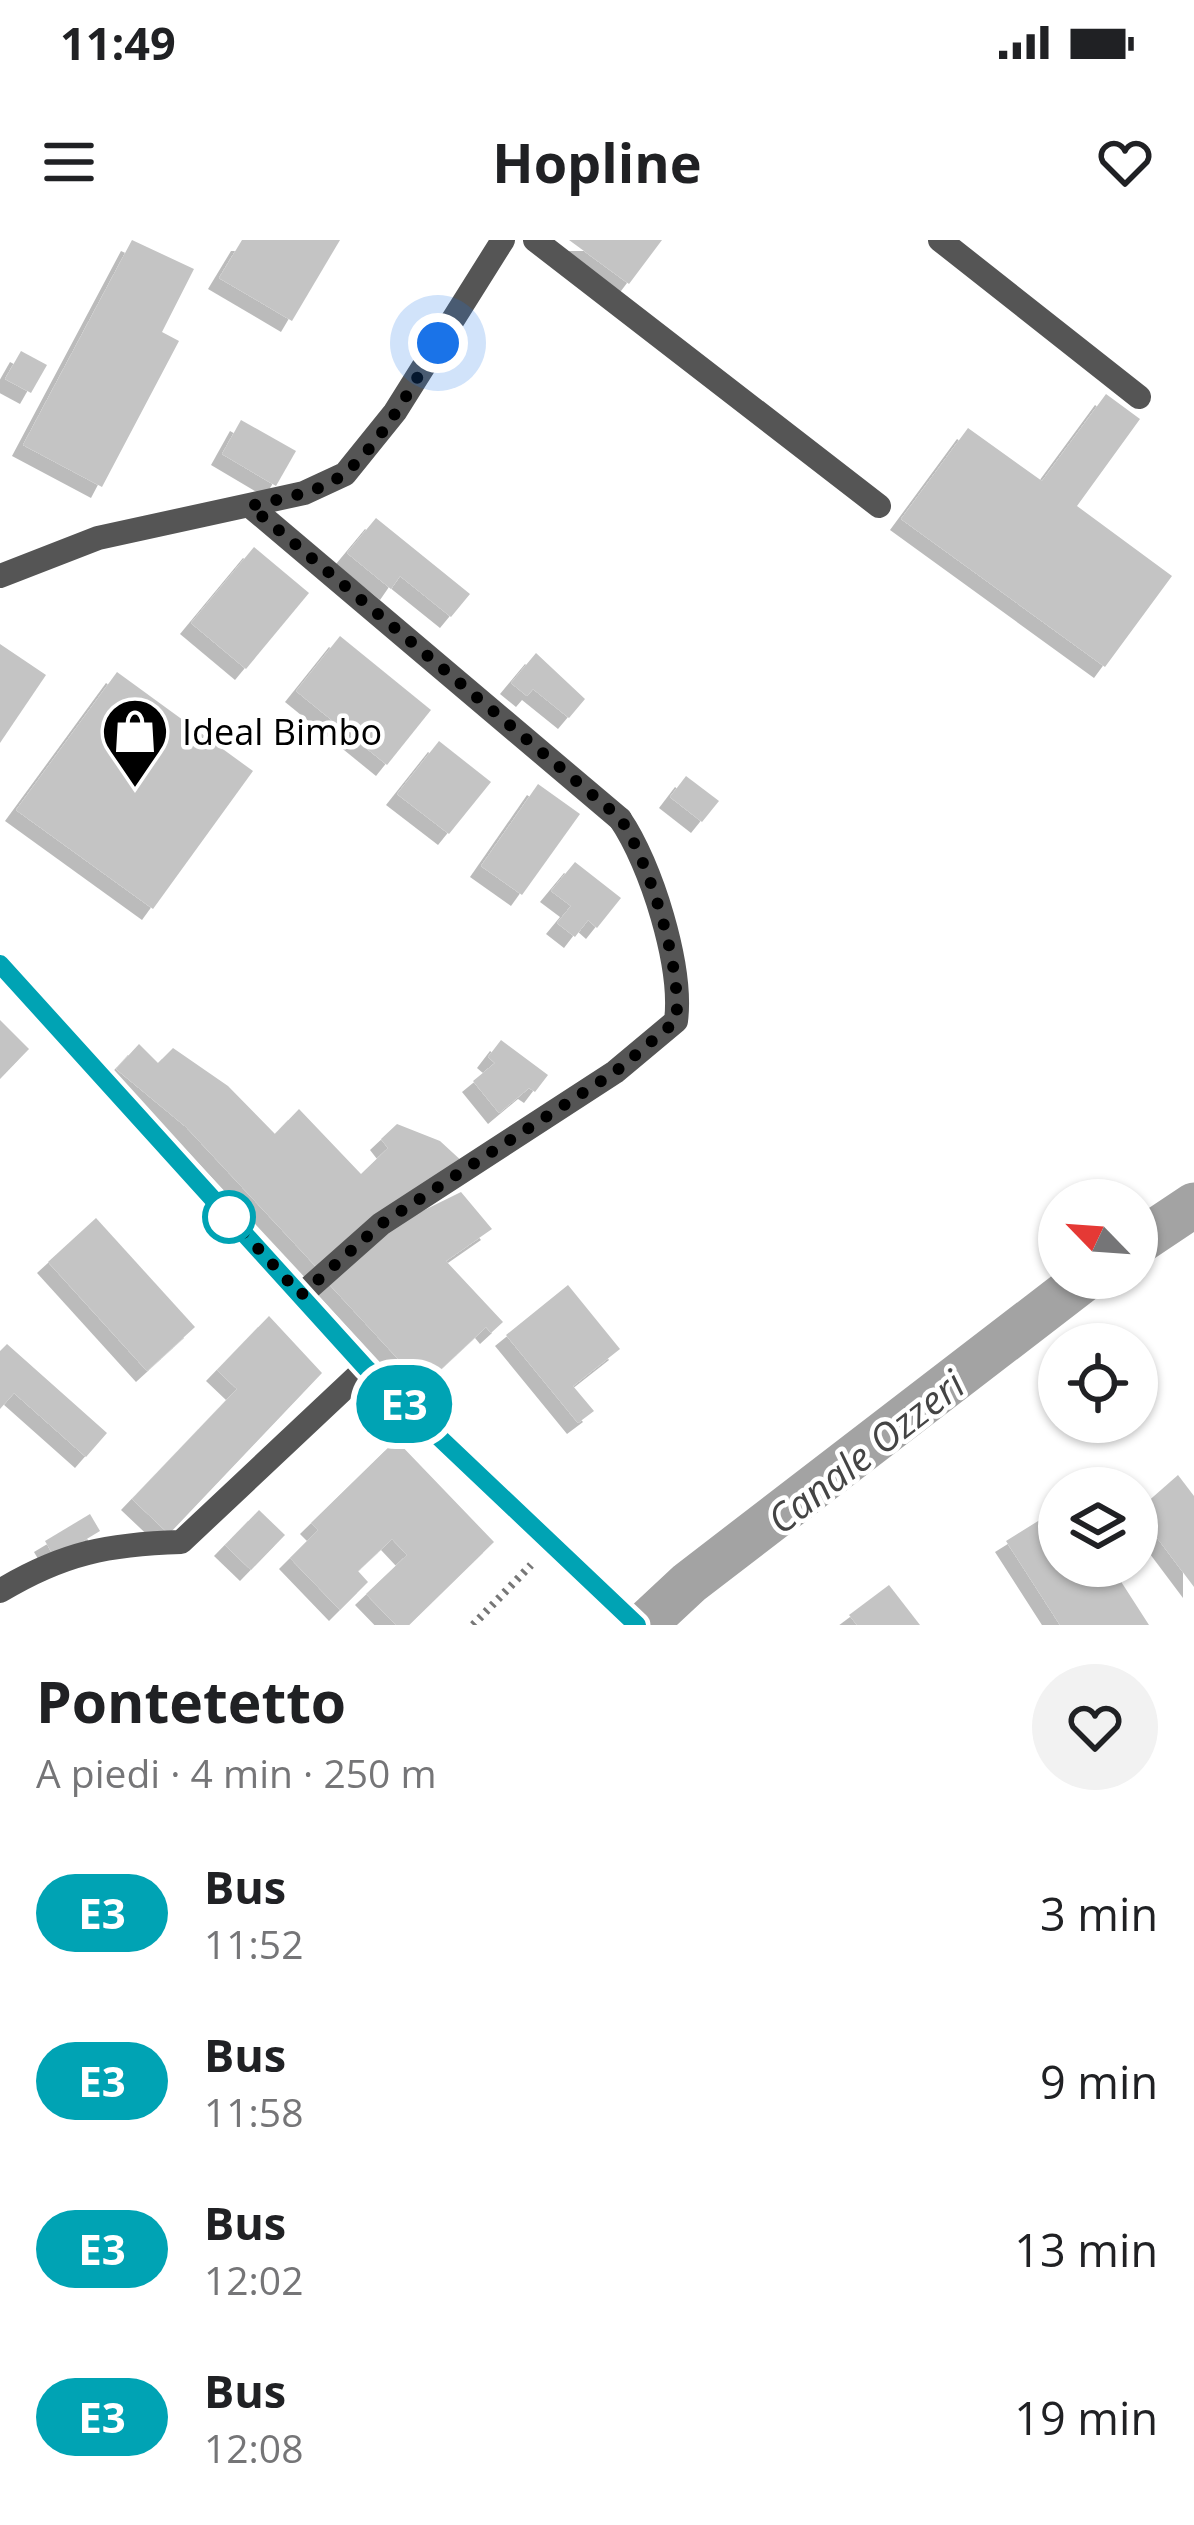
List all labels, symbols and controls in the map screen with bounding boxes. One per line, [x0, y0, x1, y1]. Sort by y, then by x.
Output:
text: 11:49 [60, 12, 176, 73]
text: Hopline [492, 125, 702, 199]
icon: menu [36, 129, 102, 195]
icon: heart [1092, 129, 1158, 195]
your location [408, 313, 468, 373]
shop icon: Ideal Bimbo [100, 696, 170, 790]
place label: Ideal Bimbo [182, 707, 382, 756]
north arrow [1038, 1179, 1158, 1299]
map controls [1038, 1179, 1158, 1587]
unlabelled marker [204, 1192, 254, 1242]
button: locate [1038, 1323, 1158, 1443]
water label: Canale Ozzeri [756, 1357, 975, 1545]
line badge: E3 [350, 1365, 458, 1443]
text: E3 [380, 1375, 428, 1432]
button: layers [1038, 1467, 1158, 1587]
text: Pontetetto [36, 1662, 346, 1740]
button: heart [1032, 1664, 1158, 1790]
text: A piedi · 4 min · 250 m [36, 1746, 437, 1799]
text: Bus [204, 1856, 286, 1917]
text: 3 min [1040, 1883, 1158, 1944]
text: E3 [78, 1884, 126, 1941]
text: 11:52 [204, 1917, 303, 1970]
text: Bus [204, 2024, 286, 2085]
text: 9 min [1040, 2051, 1158, 2112]
text: E3 [78, 2052, 126, 2109]
text: 11:58 [204, 2085, 303, 2138]
text: Bus [204, 2192, 286, 2253]
text: 13 min [1014, 2219, 1158, 2280]
text: E3 [78, 2220, 126, 2277]
text: 12:02 [204, 2253, 303, 2306]
text: Bus [204, 2360, 286, 2421]
text: 19 min [1014, 2387, 1158, 2448]
text: E3 [78, 2388, 126, 2445]
text: 12:08 [204, 2421, 303, 2474]

